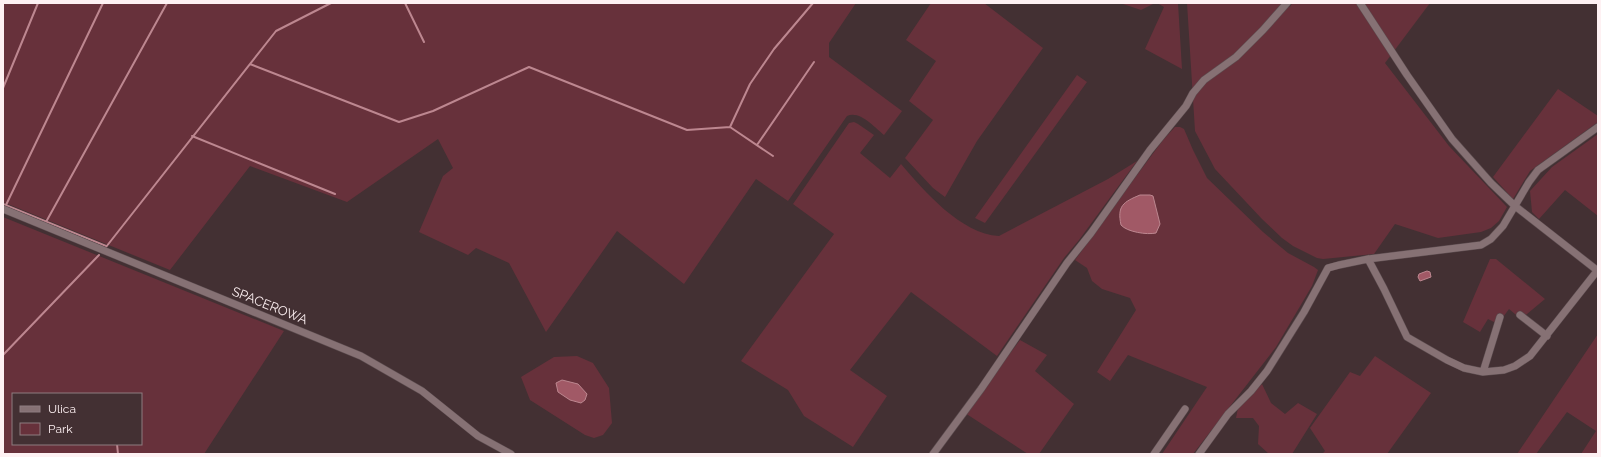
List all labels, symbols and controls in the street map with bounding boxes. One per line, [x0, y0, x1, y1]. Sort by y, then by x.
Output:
street label: SPACEROWA [230, 283, 310, 328]
legend [12, 393, 142, 445]
text: Ulica [48, 402, 76, 416]
text: Park [48, 422, 73, 436]

